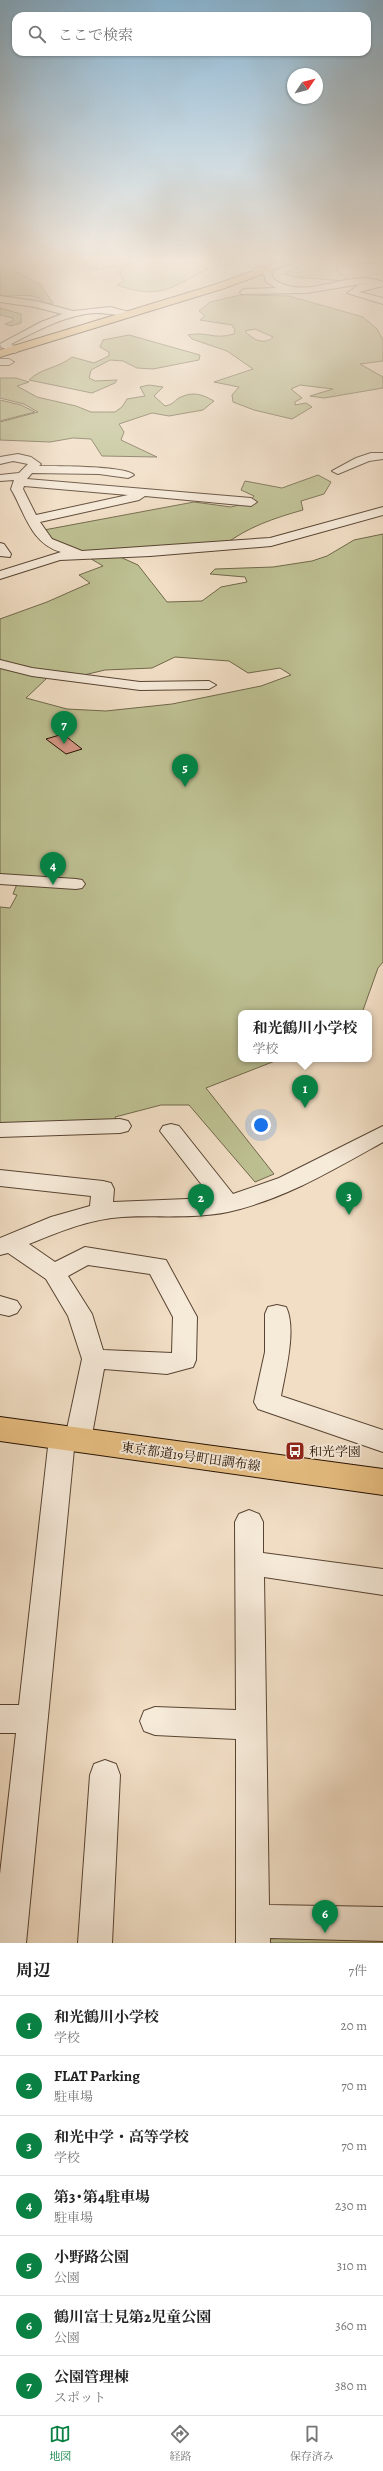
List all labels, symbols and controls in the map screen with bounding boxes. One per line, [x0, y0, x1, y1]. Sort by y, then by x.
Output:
search box [12, 12, 371, 56]
icon: search [26, 23, 48, 45]
text: ここで検索 [58, 25, 133, 45]
north arrow [287, 68, 323, 104]
pin: 7 [51, 711, 77, 744]
pin: 5 [172, 754, 198, 787]
pin: 4 [40, 852, 66, 885]
popup [238, 1010, 372, 1062]
text: 和光鶴川小学校 [252, 1018, 358, 1038]
text: 学校 [252, 1040, 279, 1057]
pin: 1 [292, 1075, 318, 1108]
your location [251, 1115, 271, 1135]
pin: 3 [336, 1182, 362, 1215]
pin: 2 [188, 1184, 214, 1217]
street label: 東京都道19号町田調布線 [120, 1438, 262, 1475]
bus stop icon: 和光学園 [284, 1440, 306, 1462]
place label: 和光学園 [309, 1443, 361, 1460]
pin: 6 [312, 1900, 338, 1933]
text: 周辺 [16, 1959, 50, 1982]
text: 7件 [349, 1962, 367, 1979]
text: 和光鶴川小学校 [54, 2007, 159, 2027]
text: 1 [27, 2017, 31, 2034]
text: 20 m [341, 2017, 367, 2034]
text: 学校 [54, 2029, 80, 2046]
text: FLAT Parking [54, 2066, 140, 2086]
text: 2 [26, 2077, 32, 2094]
text: 70 m [341, 2077, 367, 2094]
text: 駐車場 [54, 2088, 93, 2105]
text: 和光中学・高等学校 [54, 2127, 189, 2147]
text: 3 [26, 2137, 32, 2154]
text: 70 m [341, 2137, 367, 2154]
text: 学校 [54, 2149, 80, 2166]
text: 第3･第4駐車場 [54, 2187, 150, 2207]
text: 4 [26, 2197, 32, 2214]
text: 230 m [335, 2197, 367, 2214]
text: 駐車場 [54, 2209, 93, 2226]
text: 小野路公園 [54, 2247, 129, 2267]
text: 5 [26, 2257, 32, 2274]
text: 310 m [337, 2257, 367, 2274]
text: 公園 [54, 2269, 80, 2286]
text: 鶴川富士見第2児童公園 [54, 2307, 211, 2327]
text: 6 [26, 2317, 32, 2334]
text: 360 m [335, 2317, 367, 2334]
text: 公園 [54, 2329, 80, 2346]
text: 公園管理棟 [54, 2367, 129, 2387]
text: 7 [26, 2377, 32, 2394]
text: 380 m [335, 2377, 367, 2394]
text: スポット [54, 2389, 106, 2406]
tab: 地図 [49, 2423, 71, 2464]
tab: 経路 [169, 2423, 191, 2464]
tab: 保存済み [290, 2423, 334, 2464]

